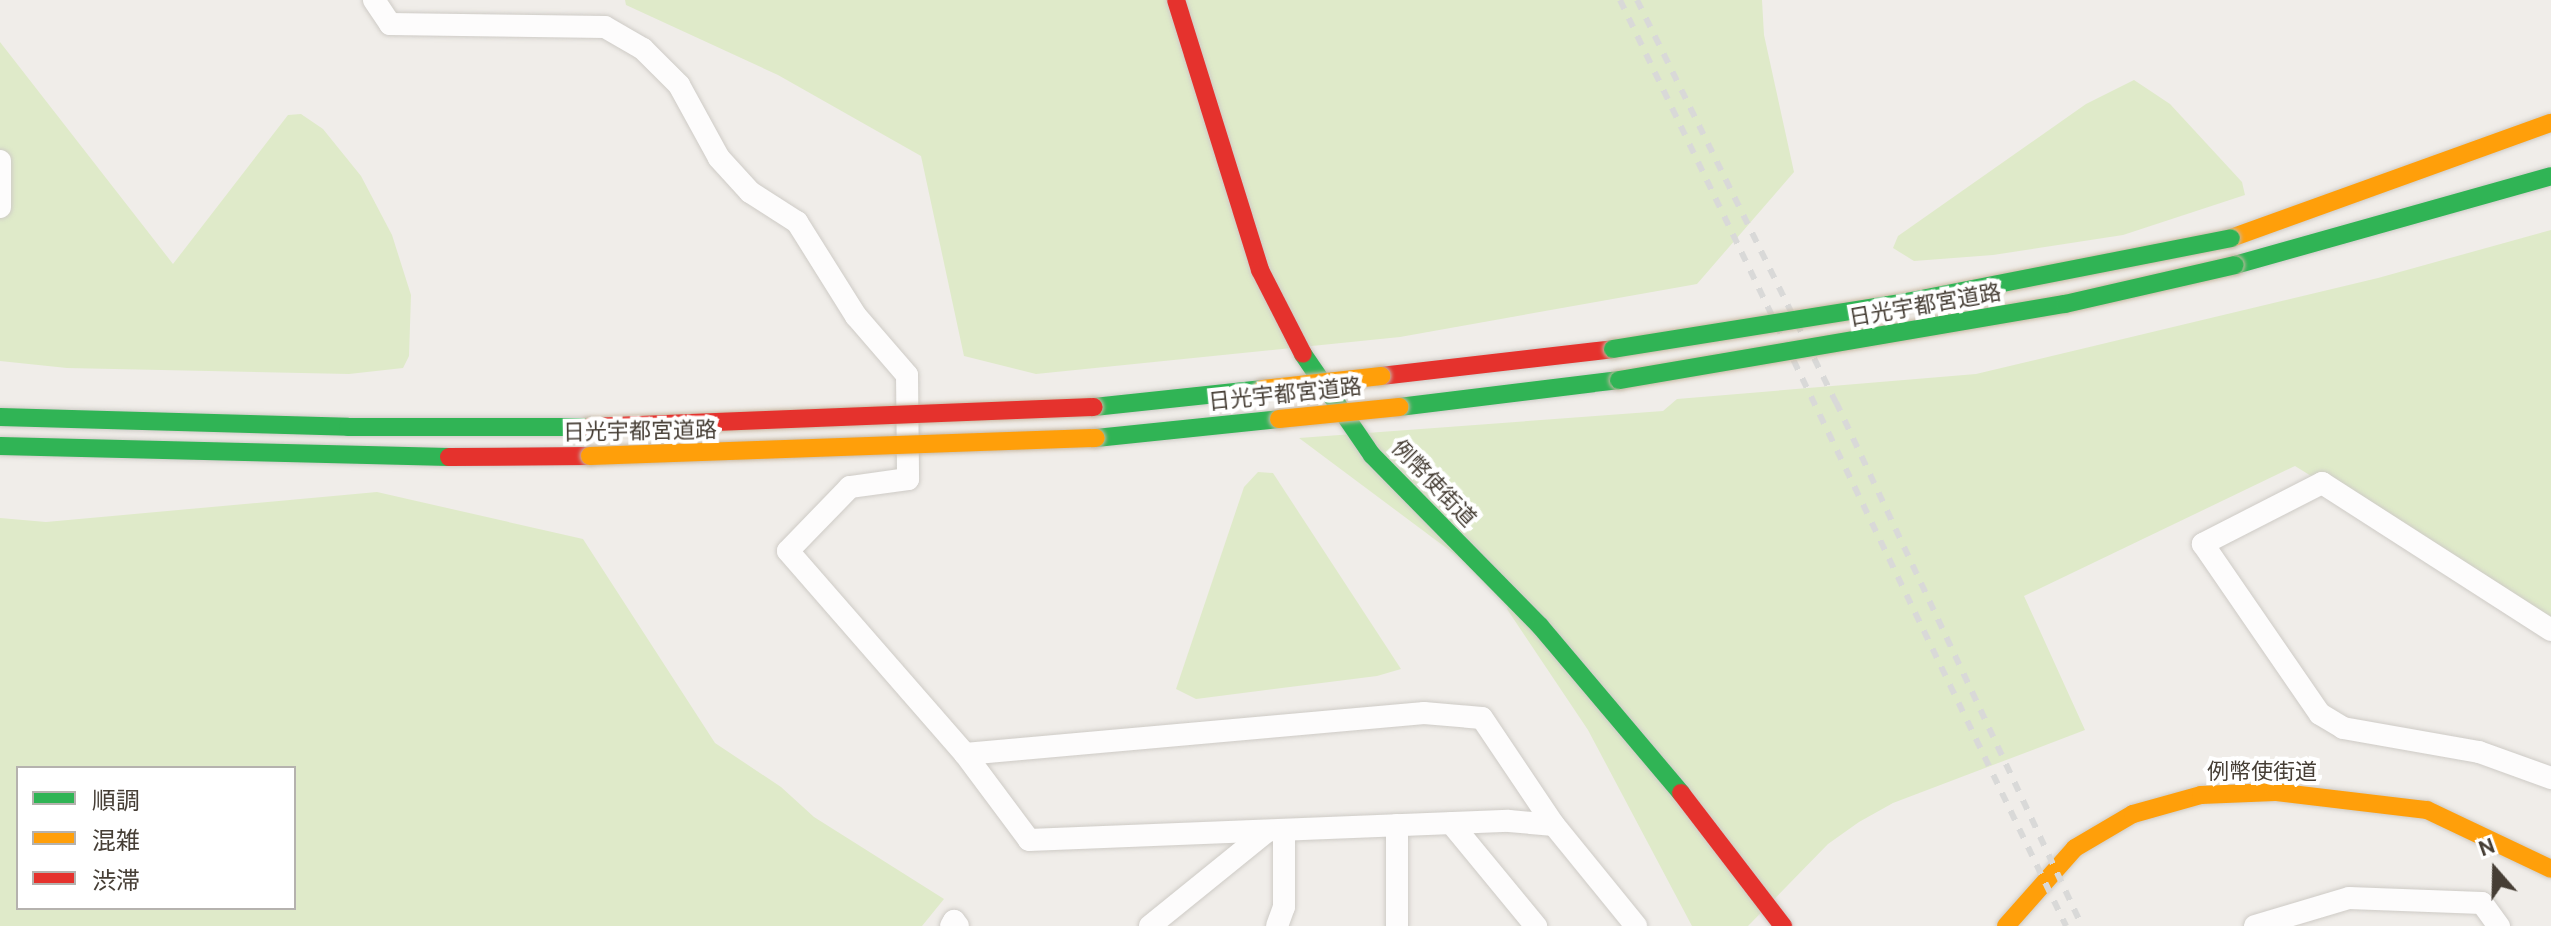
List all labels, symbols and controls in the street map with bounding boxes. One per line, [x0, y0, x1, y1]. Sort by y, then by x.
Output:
street label: 日光宇都宮道路 [1847, 279, 2003, 331]
street label: 日光宇都宮道路 [1207, 373, 1363, 415]
street label: 日光宇都宮道路 [563, 416, 717, 446]
street label: 例幣使街道 [1386, 434, 1482, 532]
street label: 例幣使街道 [2207, 759, 2317, 785]
legend [16, 766, 296, 910]
text: 順調 [92, 786, 140, 815]
text: 混雑 [92, 826, 140, 855]
north arrow [2455, 830, 2535, 910]
text: N [2475, 832, 2499, 862]
text: 渋滞 [92, 866, 140, 895]

